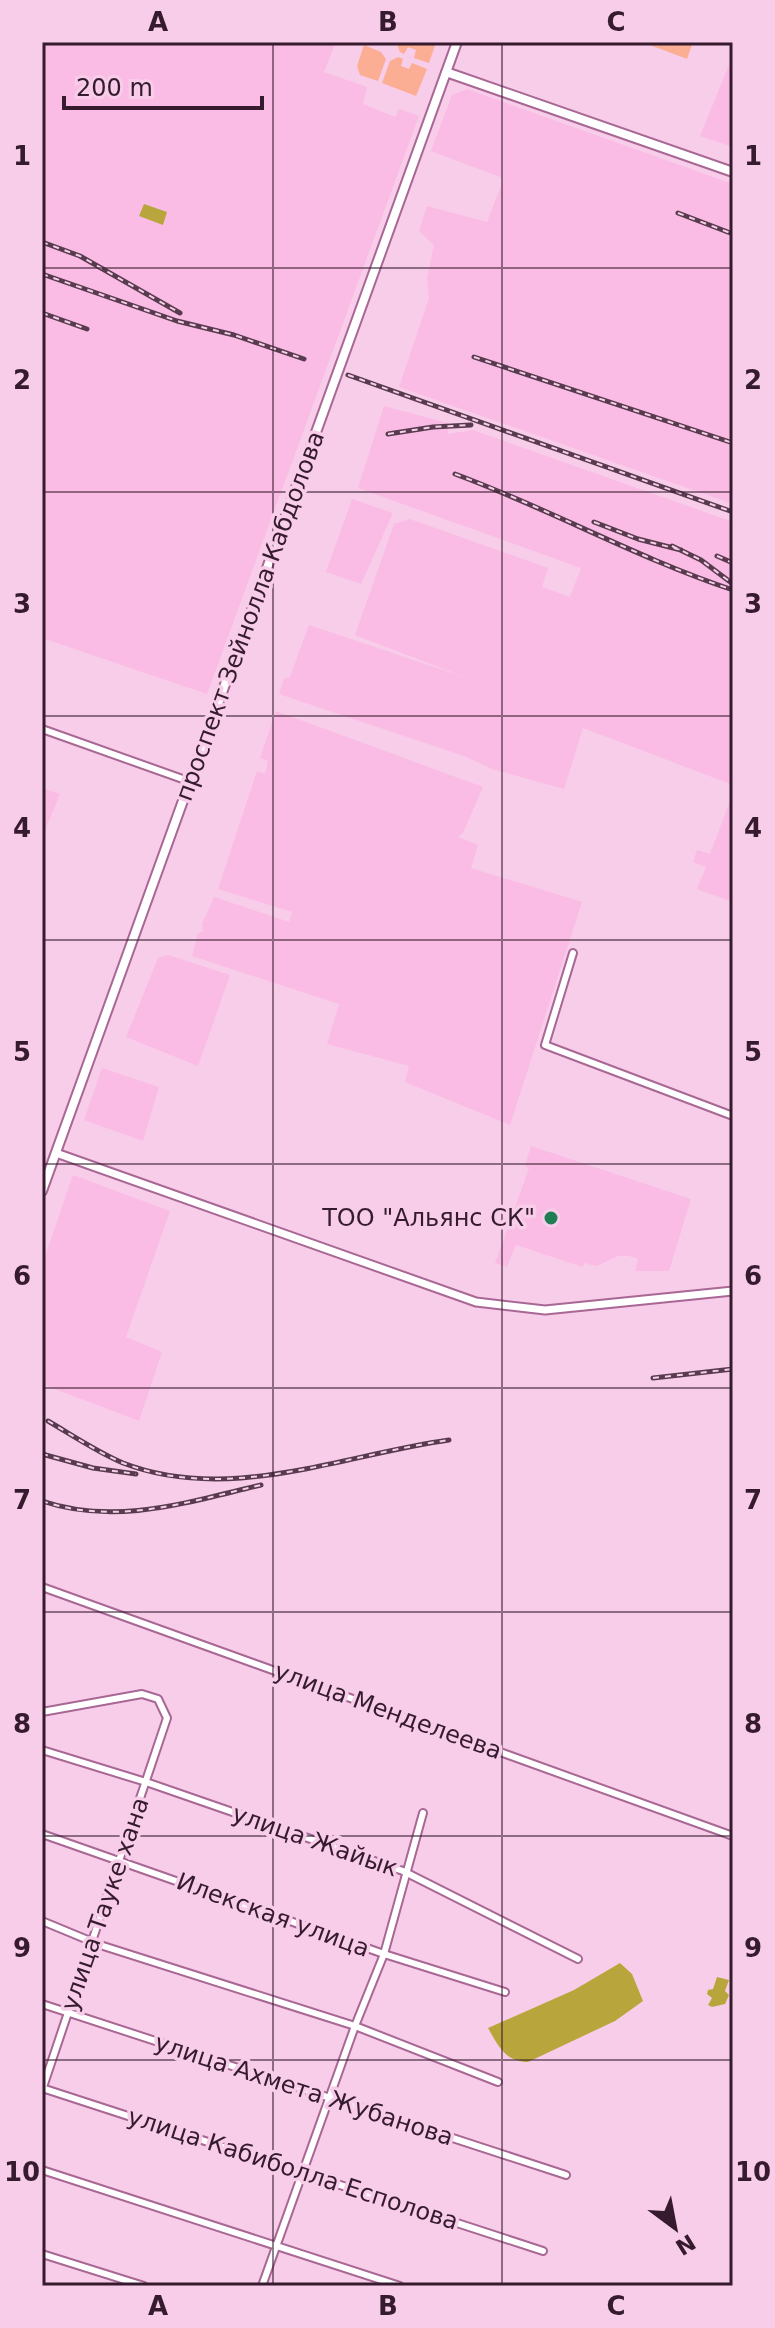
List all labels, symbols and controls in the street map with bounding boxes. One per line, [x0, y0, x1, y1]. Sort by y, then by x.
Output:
text: A [148, 7, 168, 37]
text: B [378, 7, 398, 37]
text: C [606, 7, 626, 37]
scale bar [64, 60, 262, 110]
text: 200 m [76, 74, 153, 102]
text: 1 [13, 141, 31, 171]
text: 1 [744, 141, 762, 171]
text: 2 [13, 365, 31, 395]
text: 2 [744, 365, 762, 395]
street label: проспект Зейнолла Кабдолова [170, 427, 330, 805]
text: 3 [13, 589, 31, 619]
text: 3 [744, 589, 762, 619]
text: 4 [13, 813, 31, 843]
text: 4 [744, 813, 762, 843]
text: 5 [13, 1037, 31, 1067]
text: 5 [744, 1037, 762, 1067]
place label: ТОО "Альянс СК" [321, 1204, 535, 1232]
marker: ТОО "Альянс СК" [542, 1209, 560, 1227]
text: 6 [13, 1261, 31, 1291]
text: 6 [744, 1261, 762, 1291]
text: 7 [13, 1485, 31, 1515]
text: 7 [744, 1485, 762, 1515]
street label: улица Менделеева [270, 1657, 506, 1765]
text: 8 [13, 1709, 31, 1739]
text: 8 [744, 1709, 762, 1739]
street label: улица Тауке хана [55, 1794, 155, 2014]
street label: улица Жайык [228, 1800, 402, 1882]
street label: Илекская улица [173, 1867, 373, 1963]
text: 9 [13, 1933, 31, 1963]
text: 9 [744, 1933, 762, 1963]
street label: улица Ахмета Жубанова [151, 2028, 457, 2152]
street label: улица Кабиболла Есполова [124, 2102, 462, 2236]
text: 10 [4, 2157, 40, 2187]
text: 10 [735, 2157, 771, 2187]
north arrow [635, 2188, 715, 2268]
text: N [671, 2229, 700, 2260]
text: A [148, 2291, 168, 2321]
text: B [378, 2291, 398, 2321]
text: C [606, 2291, 626, 2321]

